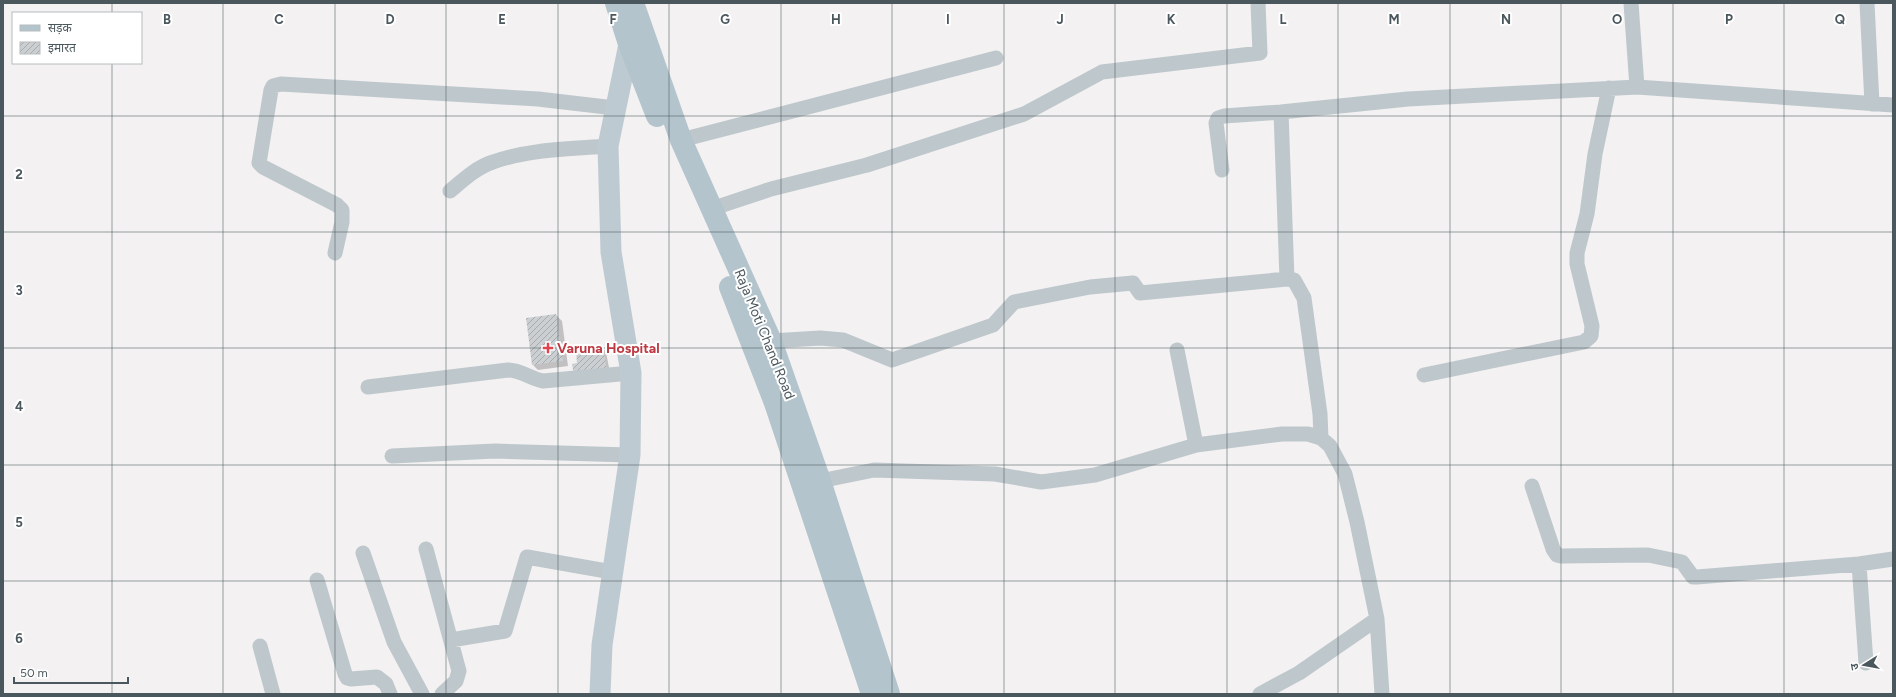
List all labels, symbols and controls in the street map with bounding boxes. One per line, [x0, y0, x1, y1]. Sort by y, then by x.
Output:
legend [12, 12, 142, 64]
text: B [163, 12, 171, 27]
text: C [274, 12, 284, 27]
text: D [385, 12, 395, 27]
text: E [498, 12, 506, 27]
text: F [609, 12, 617, 27]
text: G [720, 12, 730, 27]
text: H [831, 12, 841, 27]
text: I [946, 12, 950, 27]
text: J [1056, 12, 1064, 27]
text: K [1167, 12, 1176, 27]
text: L [1280, 12, 1287, 27]
text: M [1388, 12, 1400, 27]
text: N [1501, 12, 1511, 27]
text: O [1612, 12, 1622, 27]
text: P [1725, 12, 1733, 27]
text: Q [1835, 12, 1845, 27]
text: सड़क [48, 21, 73, 35]
text: इमारत [48, 41, 77, 55]
text: 2 [15, 167, 23, 182]
street label: Raja Moti Chand Road [731, 267, 798, 402]
text: 3 [15, 283, 23, 298]
place label: Varuna Hospital [557, 340, 660, 357]
marker: Varuna Hospital [542, 342, 554, 354]
text: 4 [15, 399, 23, 414]
text: 5 [15, 515, 23, 530]
text: 6 [15, 631, 23, 646]
north arrow [1844, 645, 1884, 685]
scale bar [14, 659, 128, 685]
text: उ [1848, 662, 1862, 671]
text: 50 m [20, 666, 48, 680]

